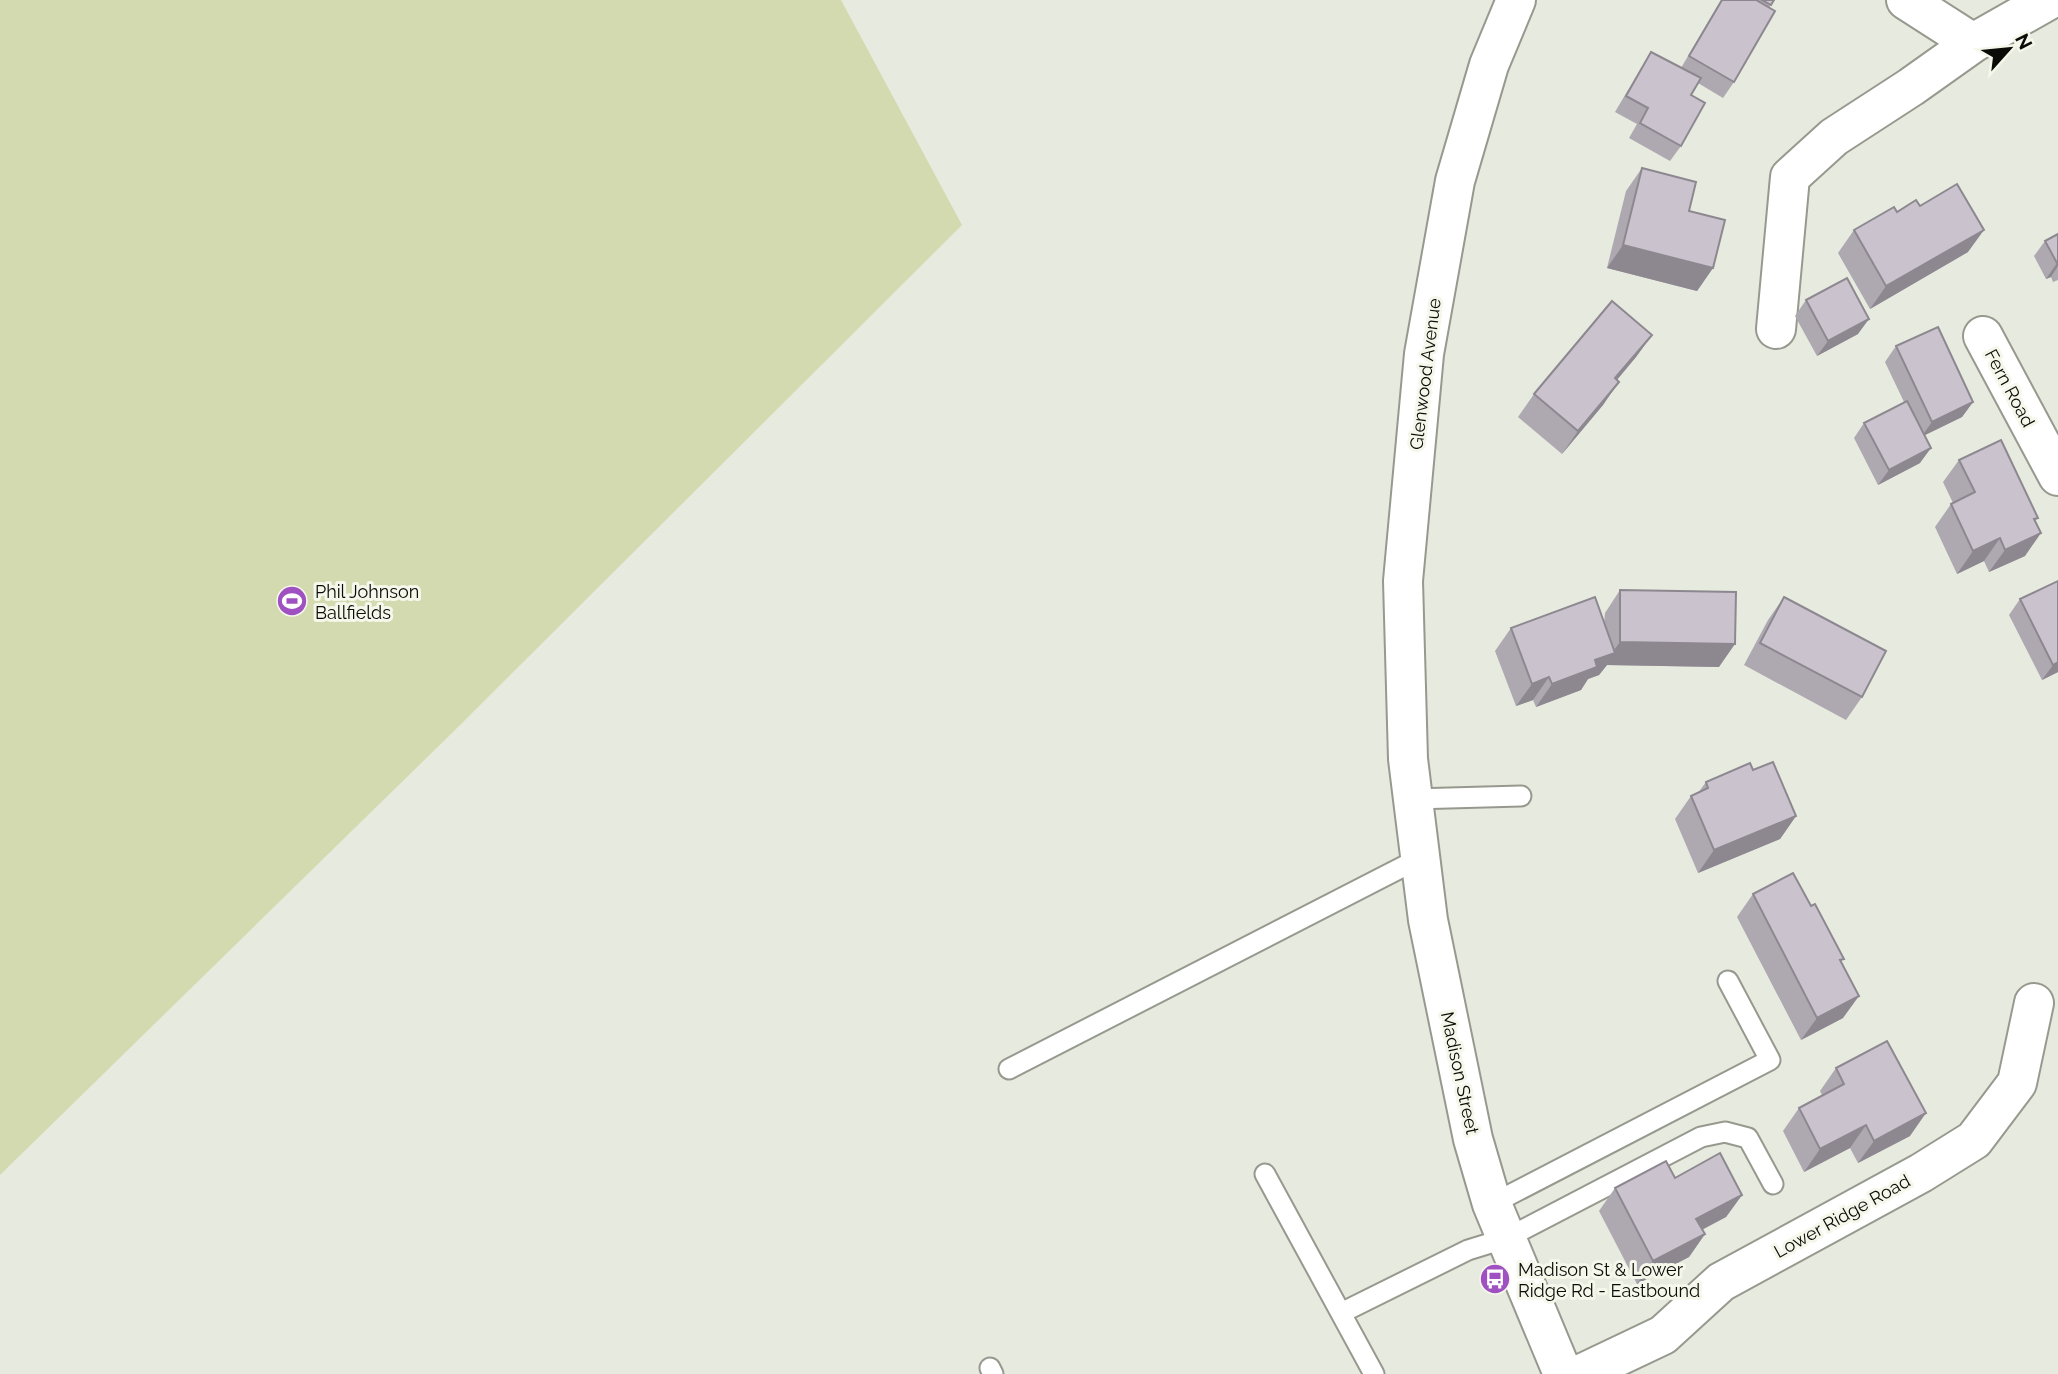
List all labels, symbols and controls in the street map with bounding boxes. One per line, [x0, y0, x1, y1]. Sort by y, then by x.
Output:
north arrow [1974, 14, 2044, 84]
text: N [2011, 30, 2037, 53]
street label: Glenwood Avenue [1405, 296, 1445, 451]
street label: Fern Road [1981, 345, 2039, 431]
place label: Phil Johnson Ballfields [315, 581, 419, 623]
sports icon: Phil Johnson Ballfields [275, 584, 309, 618]
street label: Madison Street [1437, 1010, 1483, 1136]
street label: Lower Ridge Road [1770, 1170, 1914, 1262]
place label: Madison St & Lower Ridge Rd - Eastbound [1518, 1259, 1700, 1301]
bus stop icon: Madison St & Lower Ridge Rd - Eastbound [1478, 1262, 1512, 1296]

